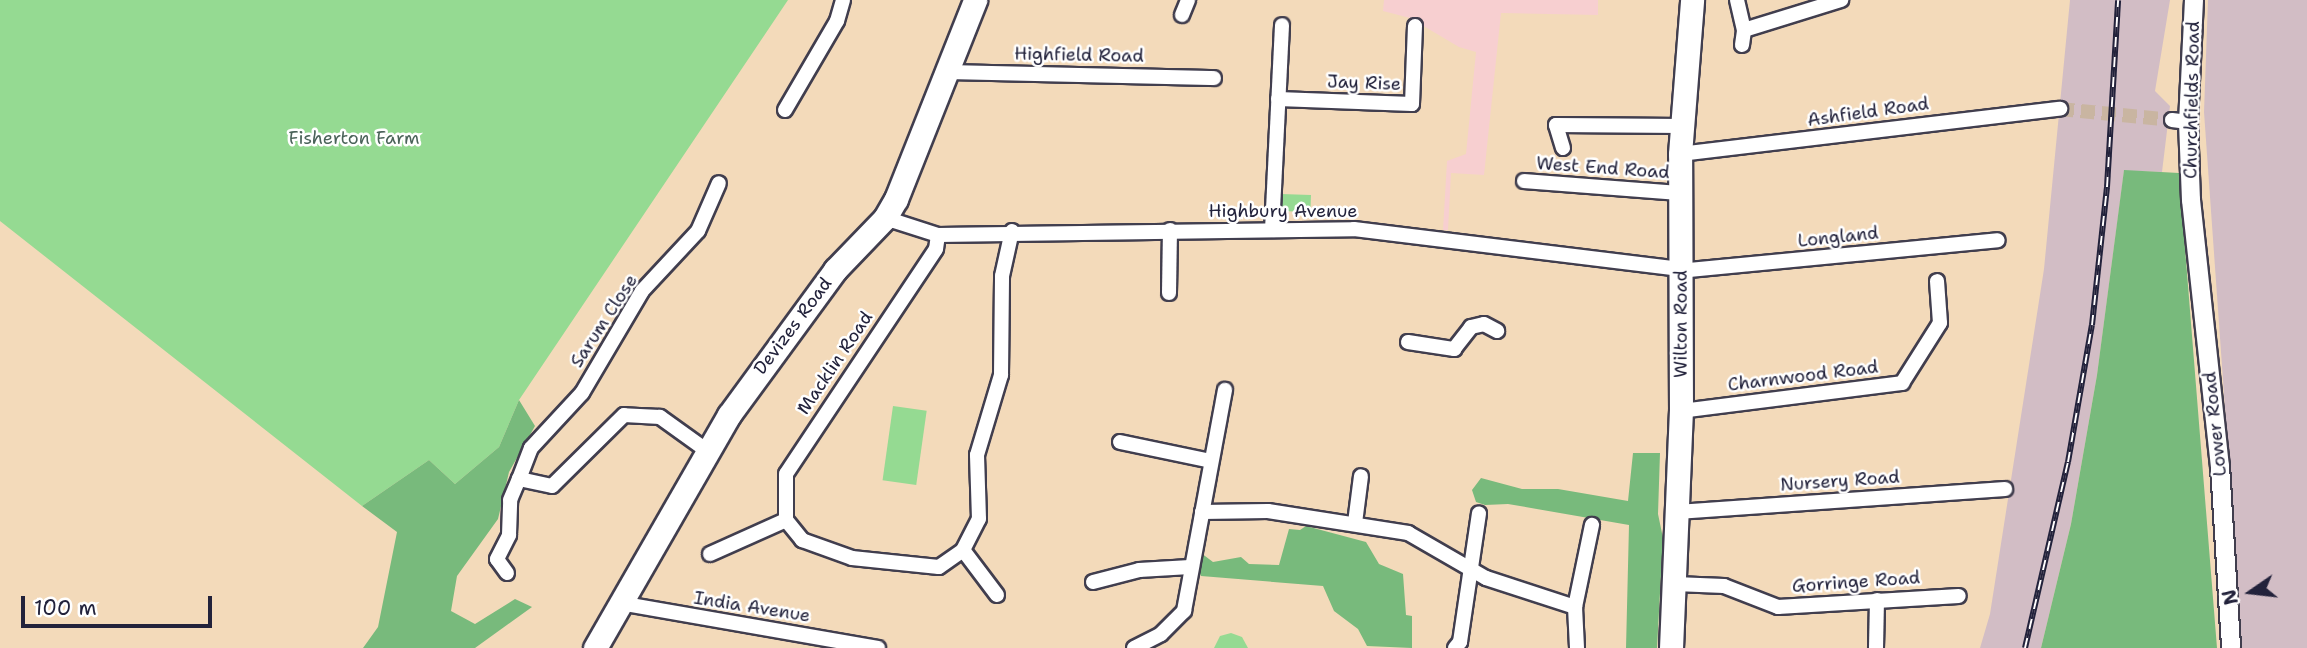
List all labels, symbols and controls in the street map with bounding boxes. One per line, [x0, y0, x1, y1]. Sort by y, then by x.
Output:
street label: Churchfields Road [2180, 21, 2204, 179]
street label: Highfield Road [1014, 43, 1144, 67]
street label: Jay Rise [1327, 71, 1401, 95]
street label: Ashfield Road [1806, 93, 1930, 131]
park label: Fisherton Farm [289, 127, 419, 149]
street label: West End Road [1536, 153, 1670, 183]
street label: Highbury Avenue [1209, 200, 1357, 222]
street label: Longland [1797, 222, 1879, 252]
street label: Wilton Road [1670, 270, 1692, 378]
street label: Sarum Close [566, 271, 642, 371]
street label: Devizes Road [749, 273, 837, 379]
street label: Macklin Road [793, 307, 877, 419]
street label: Charnwood Road [1727, 356, 1879, 396]
street label: Lower Road [2199, 371, 2231, 477]
street label: Nursery Road [1779, 466, 1901, 496]
north arrow [2216, 557, 2286, 627]
street label: Gorringe Road [1791, 567, 1921, 597]
scale bar [24, 582, 215, 626]
street label: India Avenue [692, 587, 812, 627]
text: N [2216, 587, 2244, 608]
text: 100 m [34, 594, 97, 622]

